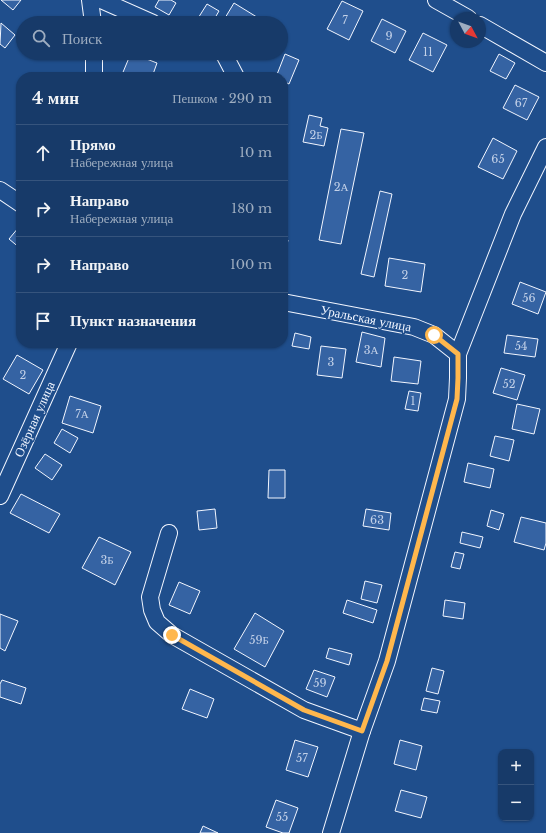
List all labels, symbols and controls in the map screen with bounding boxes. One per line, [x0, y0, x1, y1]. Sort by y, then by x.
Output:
north arrow [450, 12, 486, 48]
house number: 7 [342, 13, 348, 27]
search box [16, 16, 288, 60]
icon: search [30, 27, 52, 49]
text: Поиск [62, 29, 102, 48]
house number: 9 [385, 29, 393, 43]
house number: 11 [423, 45, 433, 59]
text: 4 мин [32, 88, 79, 109]
text: Пешком · 290 m [172, 90, 272, 107]
house number: 67 [515, 96, 528, 110]
house number: 2Б [309, 128, 323, 142]
text: Прямо [70, 135, 116, 154]
icon: ahead [32, 142, 54, 164]
text: 10 m [239, 144, 272, 161]
house number: 65 [491, 152, 505, 166]
text: Набережная улица [70, 154, 173, 171]
house number: 2А [334, 180, 348, 194]
text: Направо [70, 191, 129, 210]
icon: right [32, 198, 54, 220]
text: 180 m [231, 200, 272, 217]
text: Набережная улица [70, 210, 173, 227]
icon: right [32, 254, 54, 276]
text: Направо [70, 255, 129, 274]
text: 100 m [230, 256, 272, 273]
house number: 2 [402, 268, 409, 282]
house number: 56 [522, 291, 536, 305]
street label: Уральская улица [319, 301, 413, 336]
icon: arrive [32, 310, 54, 332]
text: Пункт назначения [70, 311, 196, 330]
route start [425, 326, 443, 344]
house number: 54 [515, 339, 527, 353]
house number: 3А [364, 343, 378, 357]
house number: 3 [328, 355, 335, 369]
house number: 2 [20, 368, 27, 382]
house number: 52 [502, 377, 516, 391]
street label: Озёрная улица [10, 378, 59, 460]
house number: 1 [411, 394, 416, 408]
house number: 7А [75, 407, 89, 421]
house number: 63 [370, 513, 384, 527]
house number: 3Б [100, 553, 114, 567]
route end [163, 626, 181, 644]
house number: 59Б [249, 633, 269, 647]
house number: 59 [313, 676, 327, 690]
map controls [498, 749, 534, 821]
button: + [498, 749, 534, 785]
house number: 57 [296, 751, 308, 765]
button: − [498, 785, 534, 821]
house number: 55 [276, 810, 288, 824]

